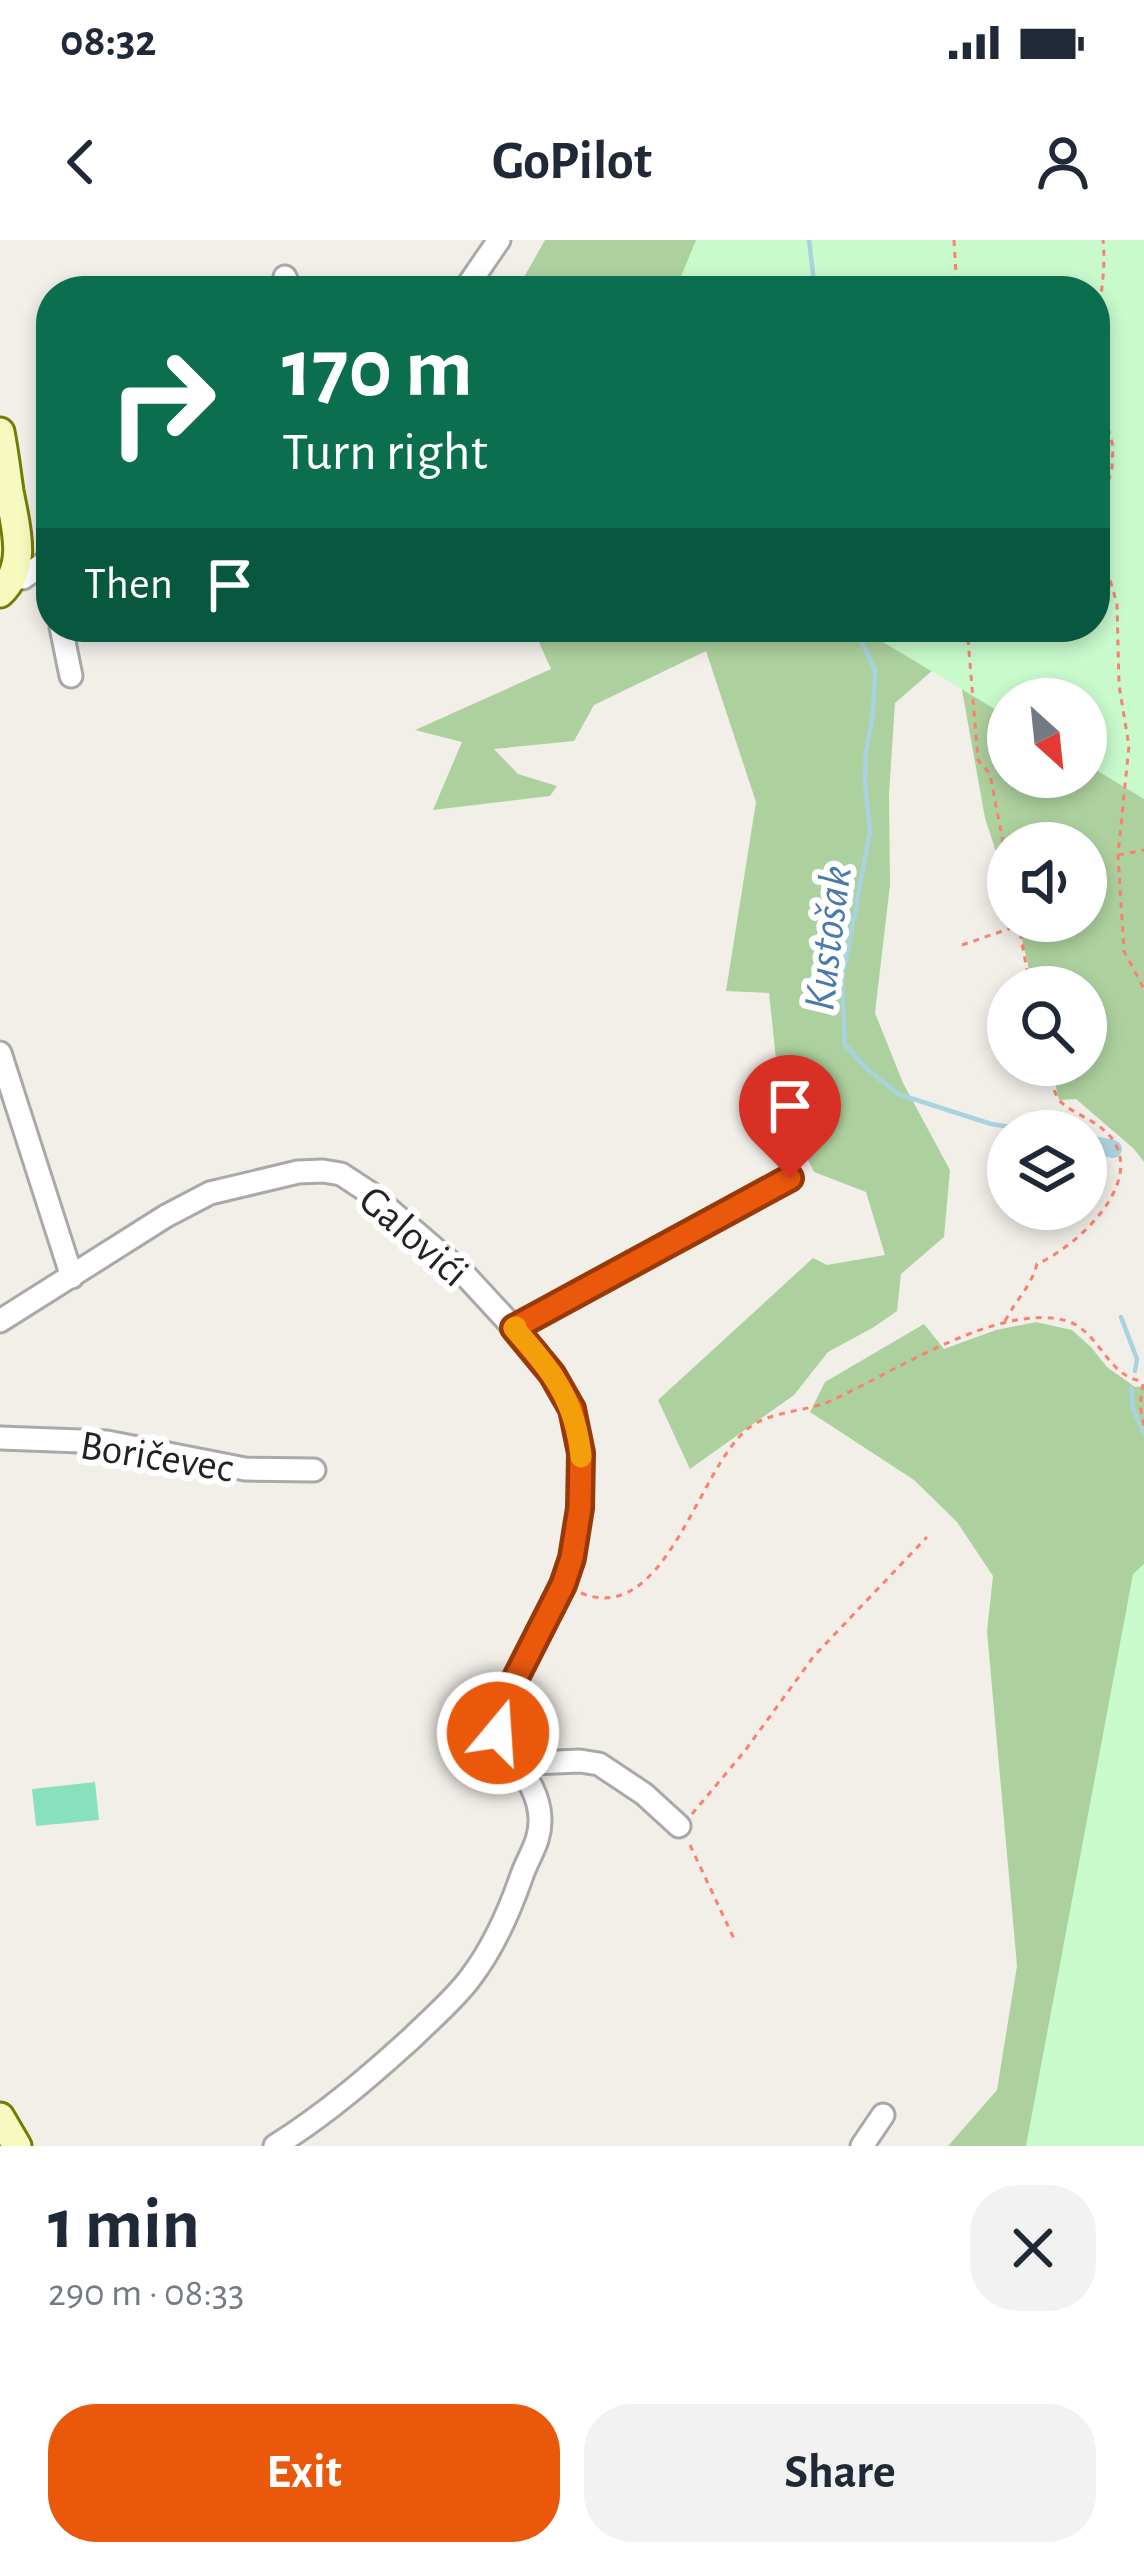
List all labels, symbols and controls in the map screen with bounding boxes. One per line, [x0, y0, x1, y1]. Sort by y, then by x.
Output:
text: 08:32 [60, 19, 157, 64]
icon: back [48, 129, 114, 195]
icon: person [1030, 129, 1096, 195]
text: GoPilot [492, 135, 652, 189]
icon: right [84, 324, 240, 480]
text: 170 m [282, 328, 473, 412]
text: Turn right [282, 426, 488, 480]
icon: arrive [197, 552, 263, 618]
text: Then [84, 562, 173, 607]
north arrow [987, 678, 1107, 798]
map controls [987, 678, 1107, 1230]
button: sound [987, 822, 1107, 942]
water label: Kustošak [797, 863, 860, 1013]
button: search [987, 966, 1107, 1086]
pin [739, 1055, 841, 1178]
icon: arrive [757, 1073, 823, 1139]
button: layers [987, 1110, 1107, 1230]
street label: Galovići [351, 1178, 476, 1295]
street label: Boričevec [77, 1424, 236, 1490]
position arrow [435, 1670, 561, 1796]
button: close [970, 2185, 1096, 2311]
text: 1 min [48, 2189, 200, 2261]
text: 290 m · 08:33 [48, 2274, 244, 2313]
button: Exit [48, 2404, 560, 2542]
button: Share [584, 2404, 1096, 2542]

